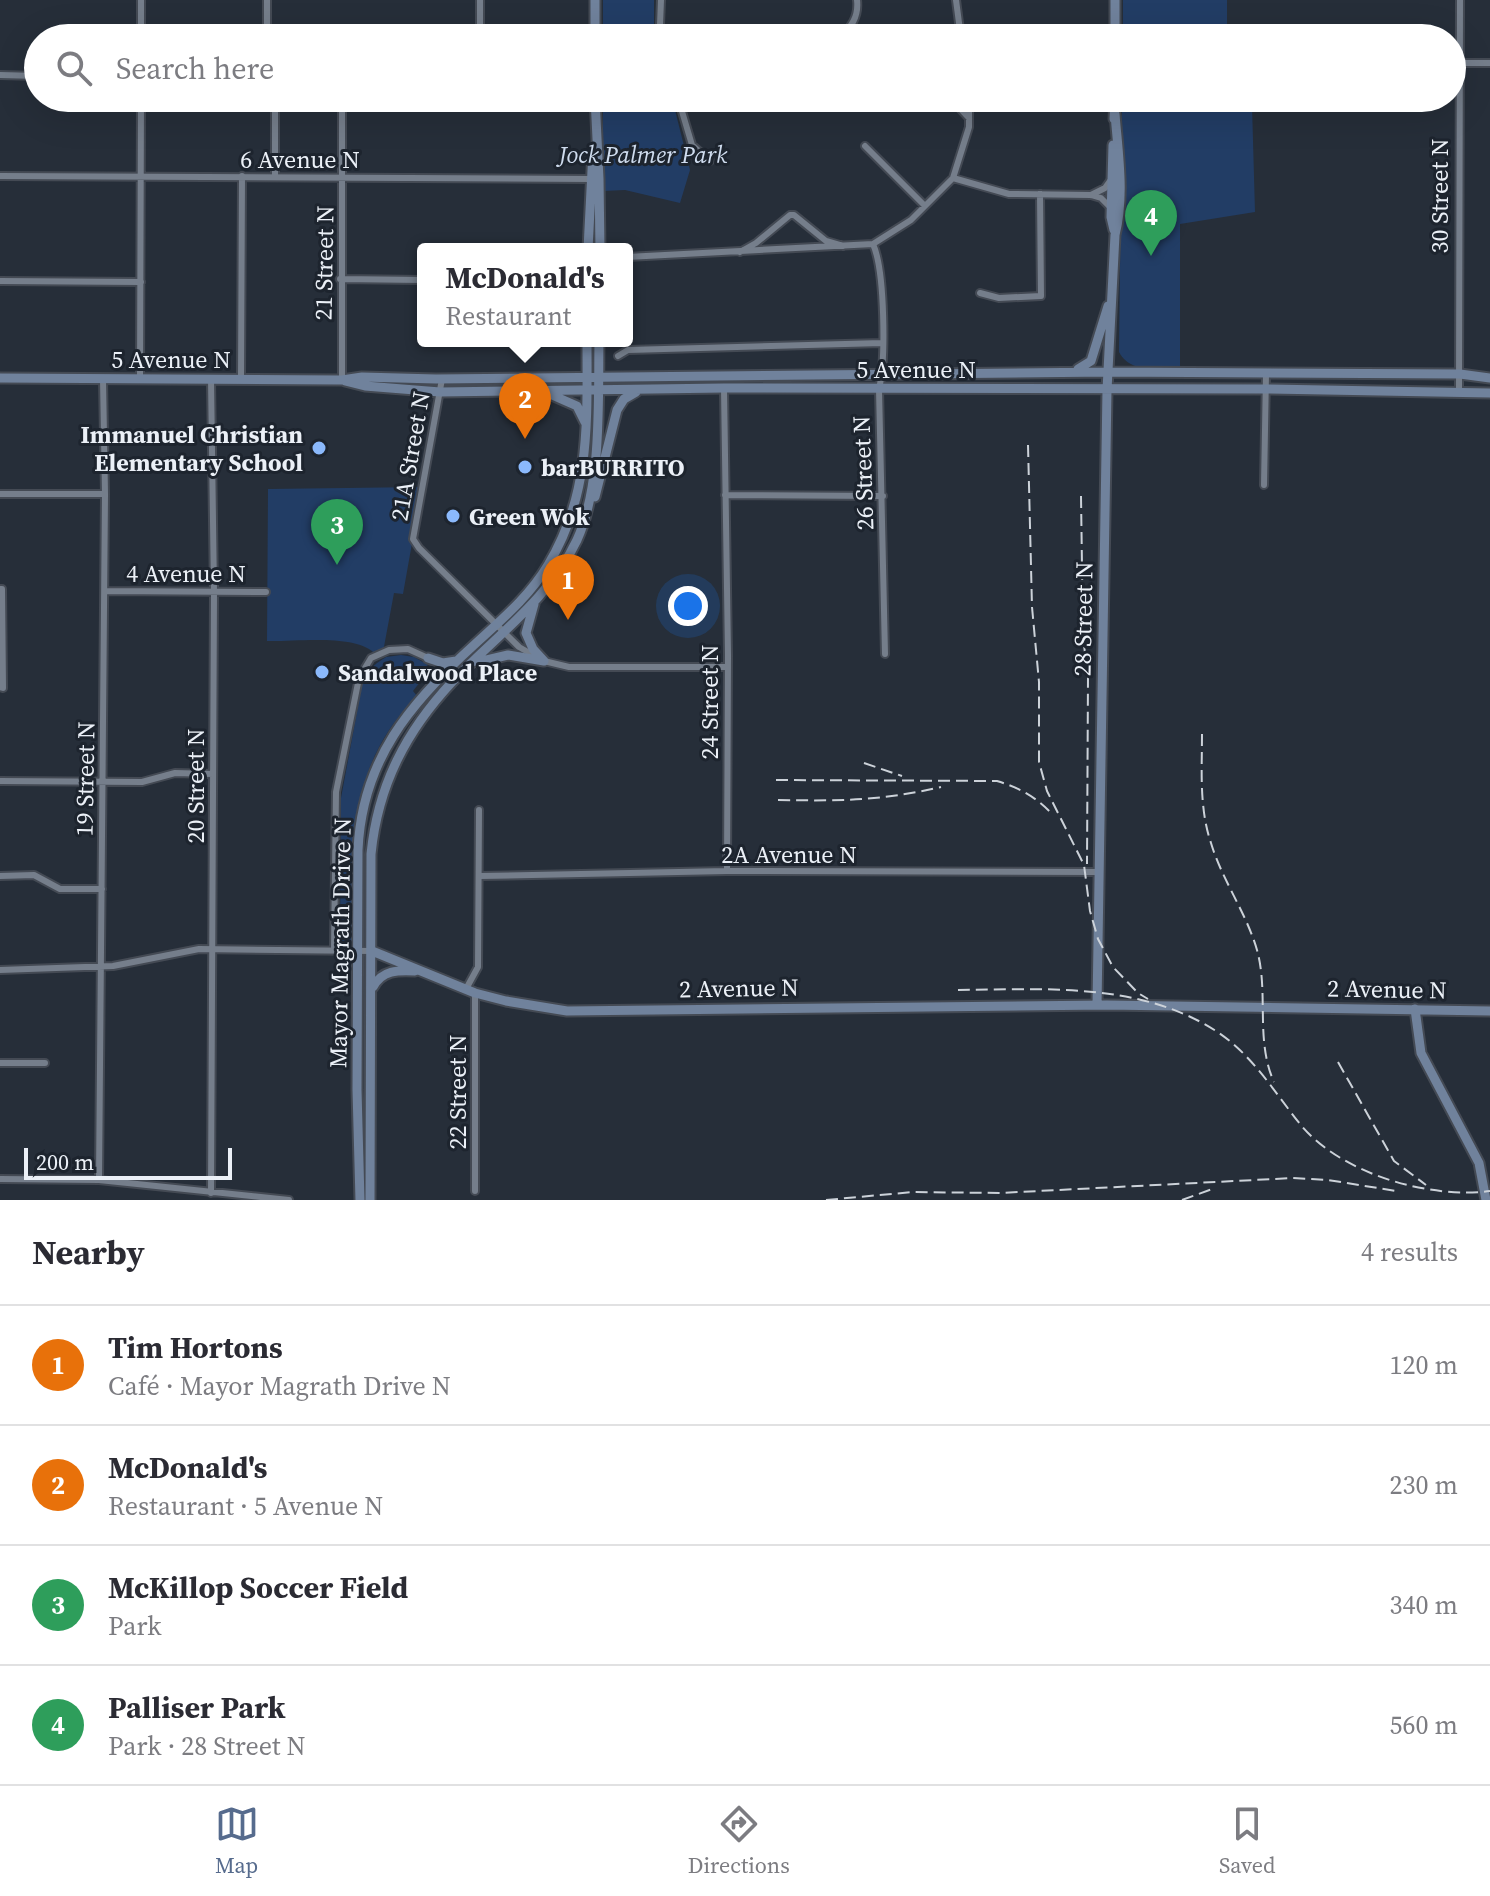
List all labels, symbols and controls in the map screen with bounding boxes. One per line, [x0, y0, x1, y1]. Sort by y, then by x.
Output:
search box [24, 24, 1466, 112]
icon: search [52, 46, 96, 90]
text: Search here [116, 48, 274, 89]
park label: Jock Palmer Park [556, 138, 728, 171]
street label: 30 Street N [1423, 139, 1456, 253]
street label: 6 Avenue N [240, 143, 360, 176]
pin: 4 [1125, 190, 1177, 256]
street label: 21 Street N [307, 205, 341, 321]
popup [417, 243, 633, 347]
text: McDonald's [445, 257, 605, 298]
text: Restaurant [445, 298, 571, 334]
street label: 5 Avenue N [111, 343, 231, 376]
street label: 5 Avenue N [856, 353, 976, 386]
pin: 2 [499, 373, 551, 439]
street label: 21A Street N [382, 389, 438, 523]
street label: 26 Street N [845, 415, 881, 531]
place label: Immanuel Christian Elementary School [80, 418, 303, 479]
marker: Immanuel Christian Elementary School [310, 439, 328, 457]
place label: barBURRITO [541, 451, 685, 484]
marker: barBURRITO [516, 458, 534, 476]
pin: 3 [311, 499, 363, 565]
place label: Green Wok [469, 500, 590, 533]
marker: Green Wok [444, 507, 462, 525]
pin: 1 [542, 554, 594, 620]
street label: 4 Avenue N [126, 557, 246, 590]
street label: 28 Street N [1066, 561, 1100, 677]
your location [668, 586, 708, 626]
street label: 24 Street N [693, 645, 726, 759]
place label: Sandalwood Place [338, 656, 537, 689]
marker: Sandalwood Place [313, 663, 331, 681]
street label: 19 Street N [68, 721, 102, 837]
street label: 20 Street N [179, 729, 212, 843]
street label: Mayor Magrath Drive N [321, 817, 359, 1069]
street label: 2A Avenue N [721, 838, 857, 871]
street label: 2 Avenue N [679, 970, 799, 1006]
street label: 2 Avenue N [1327, 971, 1447, 1007]
street label: 22 Street N [441, 1035, 474, 1149]
scale bar [24, 1144, 232, 1180]
text: 200 m [36, 1147, 94, 1177]
text: Nearby [32, 1229, 145, 1275]
text: 4 results [1361, 1234, 1458, 1270]
text: Tim Hortons [108, 1327, 283, 1368]
text: 1 [51, 1347, 65, 1383]
text: 120 m [1390, 1347, 1458, 1383]
text: Café · Mayor Magrath Drive N [108, 1368, 451, 1404]
text: McDonald's [108, 1447, 267, 1488]
text: 2 [51, 1467, 65, 1503]
text: 230 m [1390, 1467, 1458, 1503]
text: Restaurant · 5 Avenue N [108, 1488, 383, 1524]
text: McKillop Soccer Field [108, 1567, 408, 1608]
text: 3 [51, 1587, 65, 1623]
text: 340 m [1390, 1587, 1458, 1623]
text: Park [108, 1608, 161, 1644]
text: Palliser Park [108, 1687, 285, 1728]
text: 4 [51, 1707, 65, 1743]
text: 560 m [1390, 1707, 1458, 1743]
text: Park · 28 Street N [108, 1728, 306, 1764]
tab: Map [215, 1802, 259, 1880]
tab: Directions [688, 1802, 790, 1880]
tab: Saved [1219, 1802, 1275, 1880]

